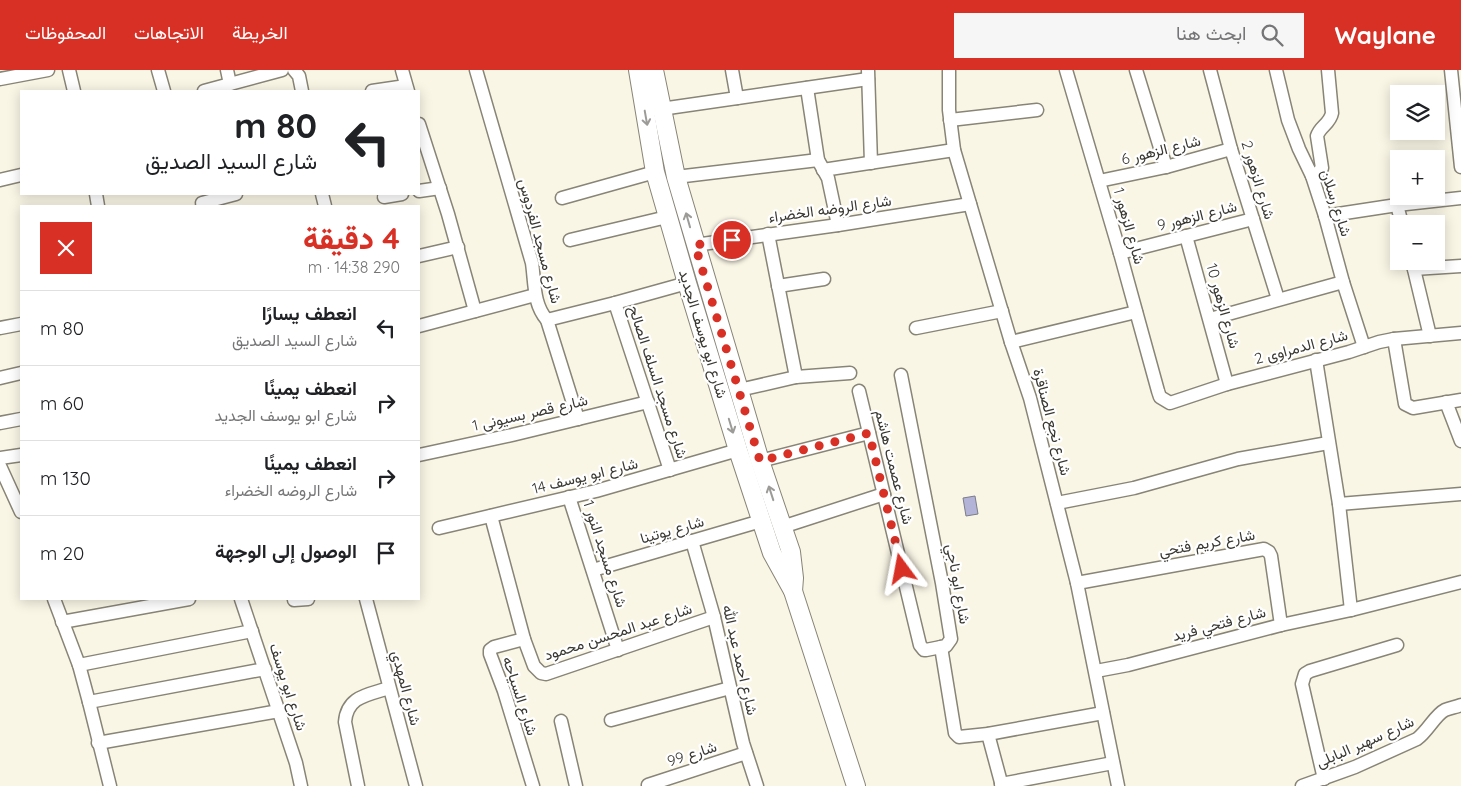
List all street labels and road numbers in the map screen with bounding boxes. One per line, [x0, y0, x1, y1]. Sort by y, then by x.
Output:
street label: شارع الزهور 6 [1119, 130, 1203, 170]
street label: شارع الزهور 2 [1236, 138, 1280, 222]
street label: شارع رسلان [1315, 167, 1356, 239]
street label: شارع مسجد الفردوس [513, 176, 566, 306]
street label: شارع الزهور 1 [1108, 185, 1149, 267]
street label: شارع الروضه الخضراء [767, 190, 893, 229]
street label: شارع الزهور 9 [1155, 196, 1239, 237]
street label: شارع الزهور 10 [1200, 261, 1245, 351]
street label: شارع ابو يوسف الجديد [673, 267, 732, 401]
street label: شارع مسجد السلف الصالح [623, 303, 692, 462]
street label: شارع الدمراوى 2 [1252, 325, 1350, 370]
street label: شارع نجع الصناقرة [1027, 366, 1076, 478]
street label: شارع قصر بسيونى 1 [470, 390, 590, 437]
street label: شارع عصمت هاشم [869, 408, 918, 527]
street label: شارع ابو يوسف 14 [530, 453, 640, 500]
street label: شارع مسجد النور 1 [577, 498, 632, 611]
street label: شارع يوتينا [638, 511, 707, 550]
street label: شارع كريم فتحي [1157, 525, 1257, 564]
street label: شارع ابو ناجي [938, 542, 975, 626]
street label: شارع عبد المحسن محمود [542, 599, 695, 666]
street label: شارع فتحي فريد [1170, 602, 1269, 649]
street label: شارع احمد عبد الله [717, 603, 762, 717]
street label: شارع ابو يوسف [263, 641, 312, 734]
street label: شارع المهدي [384, 648, 426, 729]
street label: شارع السياحه [497, 654, 542, 739]
street label: شارع سهير البابلى [1313, 711, 1418, 773]
street label: شارع 99 [665, 737, 720, 772]

